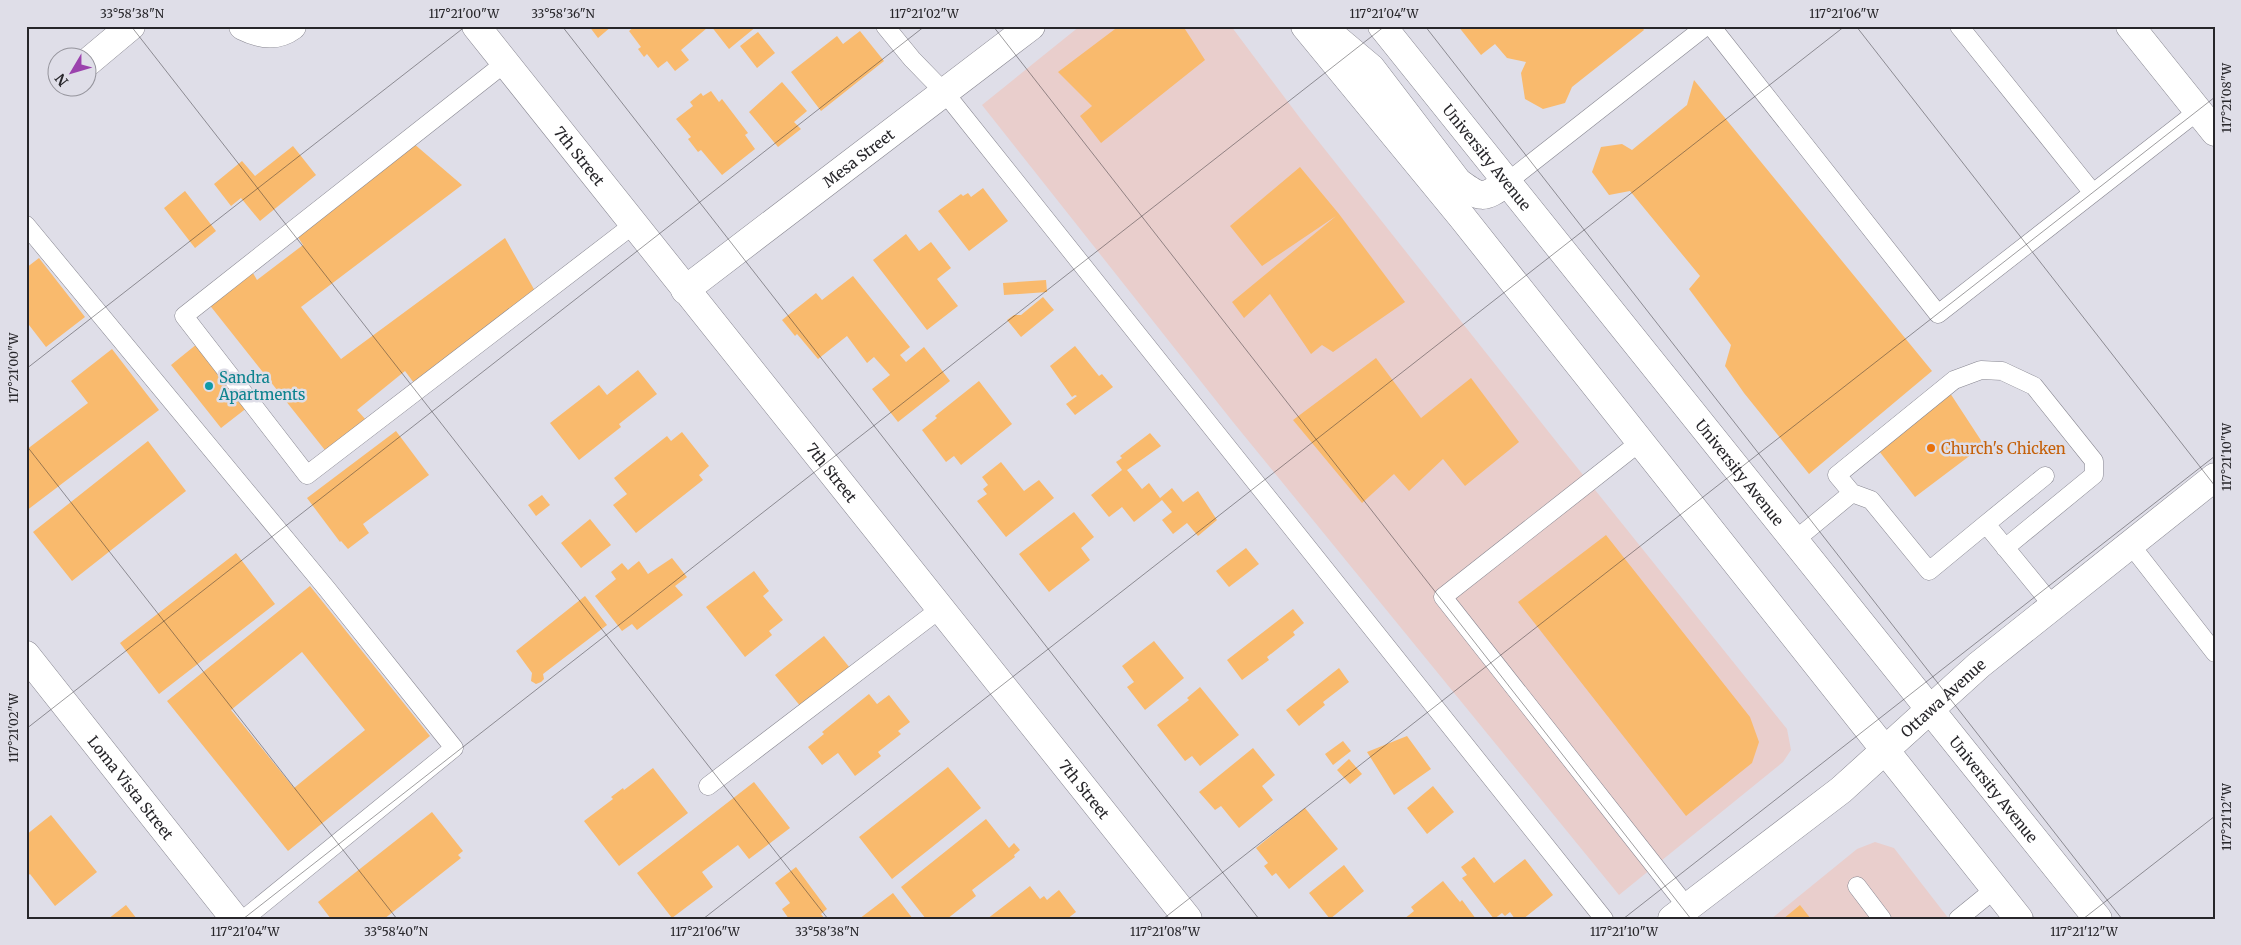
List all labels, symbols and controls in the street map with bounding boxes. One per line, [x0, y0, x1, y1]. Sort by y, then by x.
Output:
text: 33°58'38"N [100, 6, 165, 21]
text: 117°21'00"W [429, 6, 500, 21]
text: 33°58'36"N [531, 6, 596, 21]
text: 117°21'02"W [889, 6, 960, 21]
text: 117°21'04"W [1350, 6, 1419, 21]
text: 117°21'06"W [1809, 6, 1880, 21]
north arrow [48, 48, 98, 98]
text: 117°21'08"W [2219, 62, 2234, 133]
text: N [51, 70, 72, 90]
street label: University Avenue [1439, 100, 1536, 214]
street label: 7th Street [550, 122, 609, 189]
street label: Mesa Street [819, 124, 898, 191]
text: 117°21'00"W [6, 332, 21, 403]
place label: Sandra Apartments [218, 368, 305, 404]
marker: Sandra Apartments [203, 380, 215, 392]
street label: University Avenue [1691, 415, 1788, 529]
text: 117°21'10"W [2219, 422, 2234, 491]
street label: 7th Street [803, 439, 861, 506]
place label: Church's Chicken [1941, 439, 2066, 458]
marker: Church's Chicken [1925, 442, 1937, 454]
street label: Ottawa Avenue [1896, 654, 1989, 741]
text: 117°21'02"W [6, 692, 21, 763]
street label: Loma Vista Street [84, 732, 178, 843]
street label: University Avenue [1945, 732, 2042, 846]
street label: 7th Street [1055, 756, 1114, 823]
text: 117°21'12"W [2219, 782, 2234, 851]
text: 117°21'04"W [211, 924, 280, 939]
text: 33°58'40"N [364, 924, 429, 939]
text: 117°21'06"W [670, 924, 741, 939]
text: 33°58'38"N [795, 924, 860, 939]
text: 117°21'08"W [1130, 924, 1201, 939]
text: 117°21'10"W [1590, 924, 1659, 939]
text: 117°21'12"W [2050, 924, 2119, 939]

